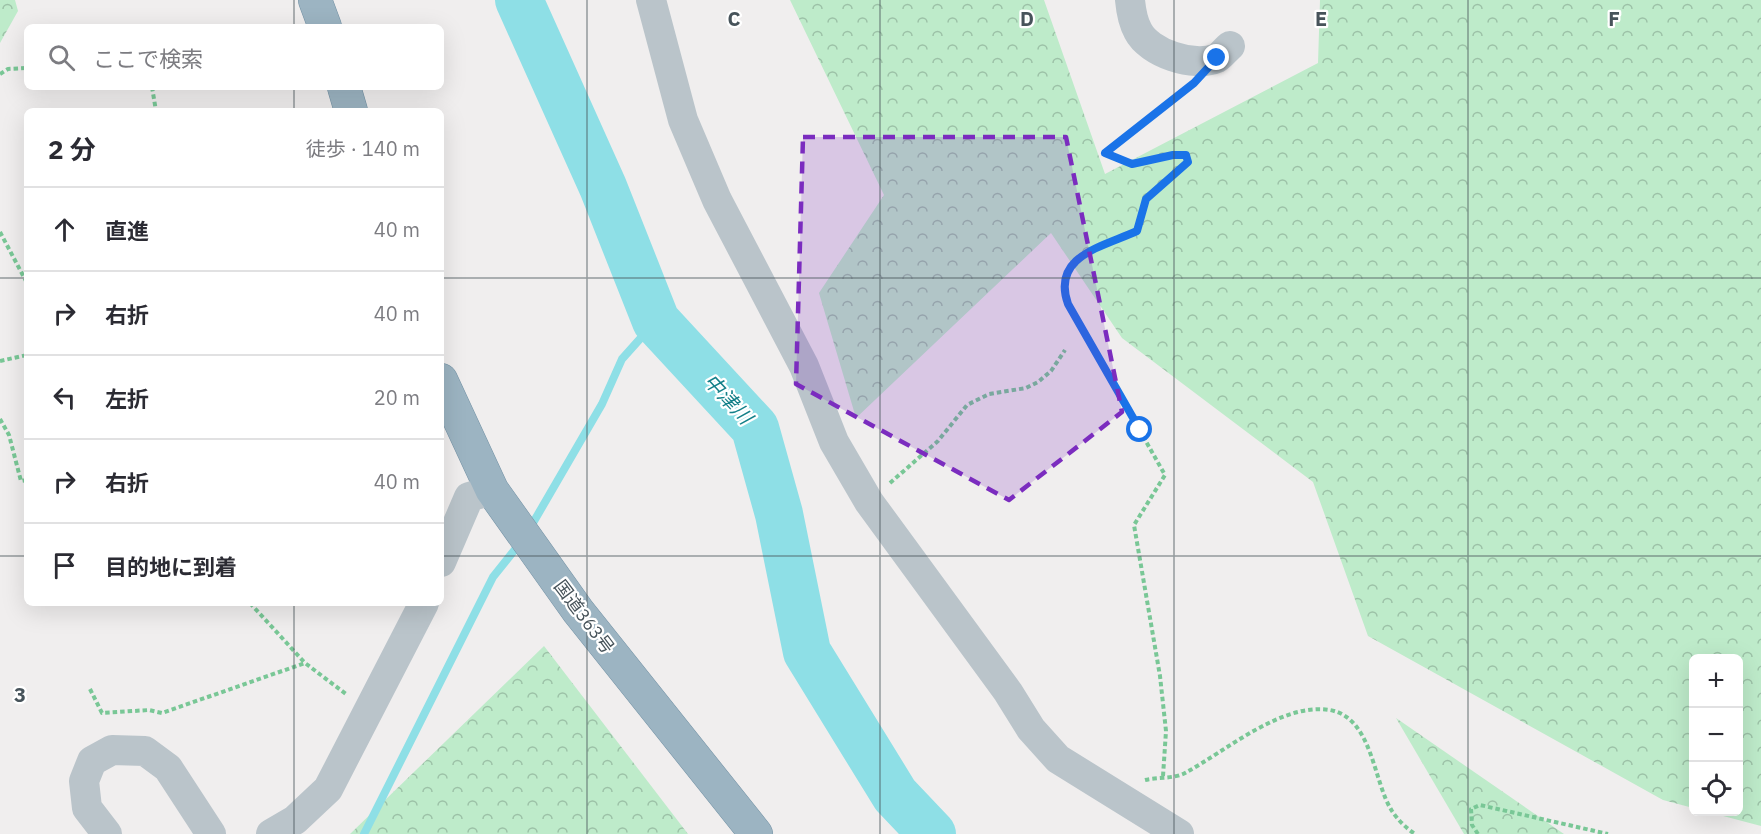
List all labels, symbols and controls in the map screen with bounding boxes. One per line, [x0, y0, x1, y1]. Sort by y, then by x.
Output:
text: C [727, 5, 741, 32]
text: D [1020, 5, 1034, 32]
text: E [1315, 5, 1327, 32]
text: F [1608, 5, 1620, 32]
search box [24, 24, 444, 90]
icon: search [45, 41, 78, 74]
text: ここで検索 [93, 44, 203, 73]
route end [1203, 44, 1229, 70]
text: 2 分 [48, 132, 96, 166]
text: 徒歩 · 140 m [306, 135, 420, 162]
icon: ahead [48, 213, 81, 246]
text: 直進 [105, 216, 149, 245]
text: 40 m [374, 216, 420, 243]
icon: right [48, 297, 81, 330]
text: 右折 [105, 300, 149, 329]
text: 40 m [374, 300, 420, 327]
water label: 中津川 [698, 368, 760, 431]
icon: left [48, 381, 81, 414]
text: 左折 [105, 384, 149, 413]
text: 20 m [374, 384, 420, 411]
route start [1126, 416, 1152, 442]
icon: right [48, 465, 81, 498]
text: 右折 [105, 468, 149, 497]
text: 40 m [374, 468, 420, 495]
icon: arrive [48, 549, 81, 582]
text: 目的地に到着 [105, 552, 237, 581]
street label: 国道363号 [549, 575, 620, 658]
map controls [1689, 654, 1743, 816]
button: + [1689, 654, 1743, 708]
text: 3 [14, 681, 26, 708]
button: − [1689, 708, 1743, 762]
button: locate [1689, 762, 1743, 816]

